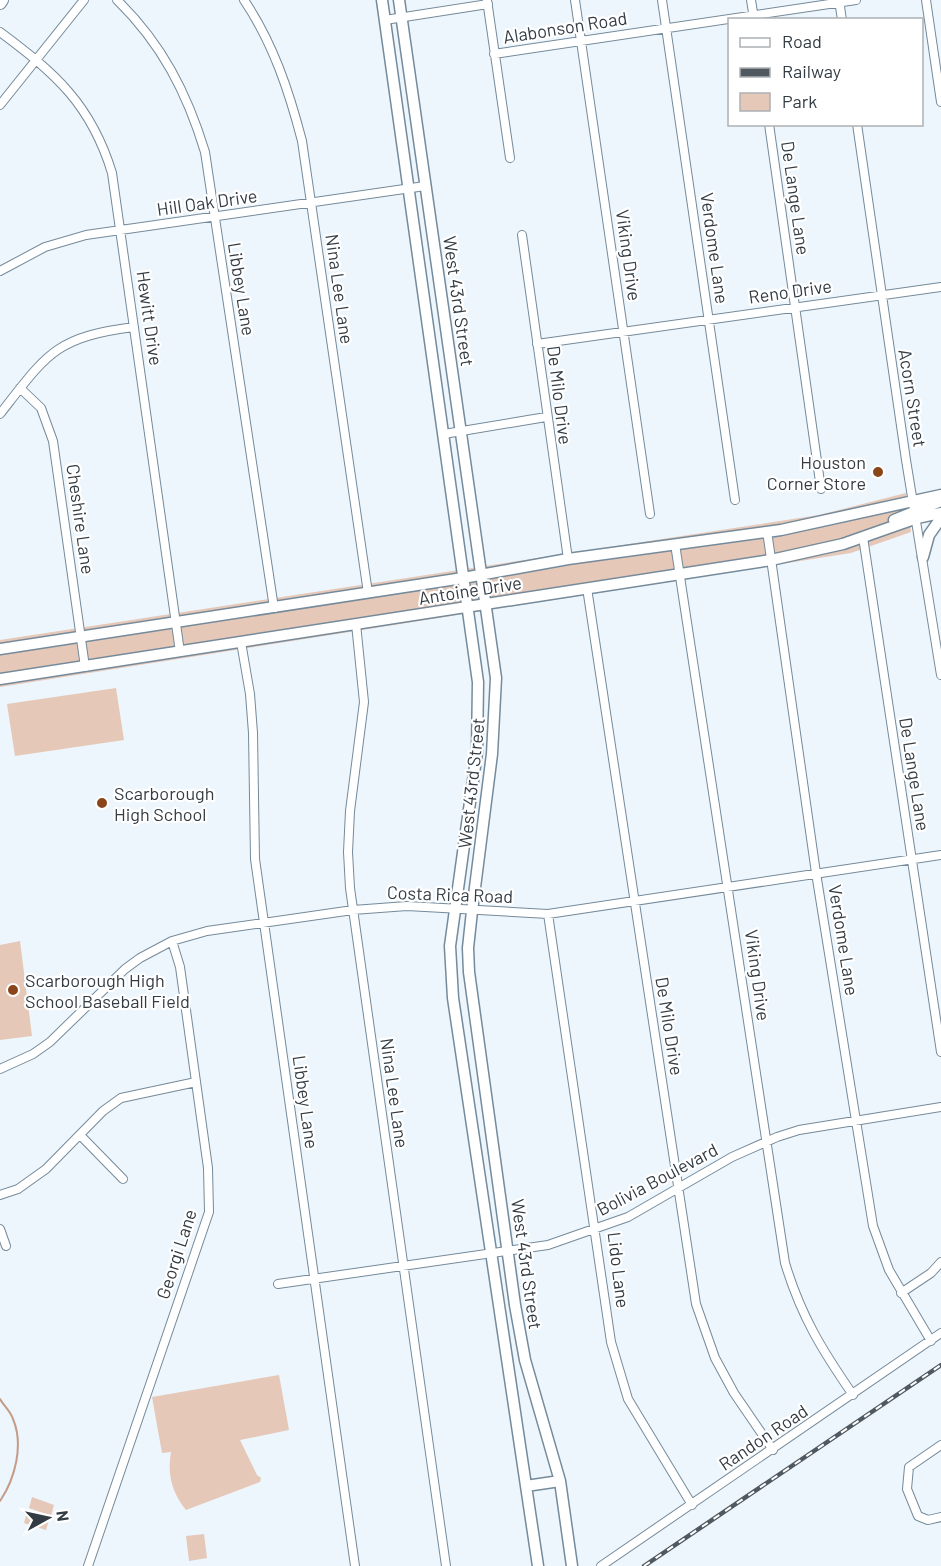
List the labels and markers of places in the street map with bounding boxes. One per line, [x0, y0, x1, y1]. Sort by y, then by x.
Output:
place label: Houston Corner Store [767, 451, 866, 494]
marker: Houston Corner Store [871, 465, 885, 479]
place label: Scarborough High School [114, 782, 214, 825]
marker: Scarborough High School [95, 796, 109, 810]
place label: Scarborough High School Baseball Field [25, 969, 190, 1012]
marker: Scarborough High School Baseball Field [6, 983, 20, 997]

